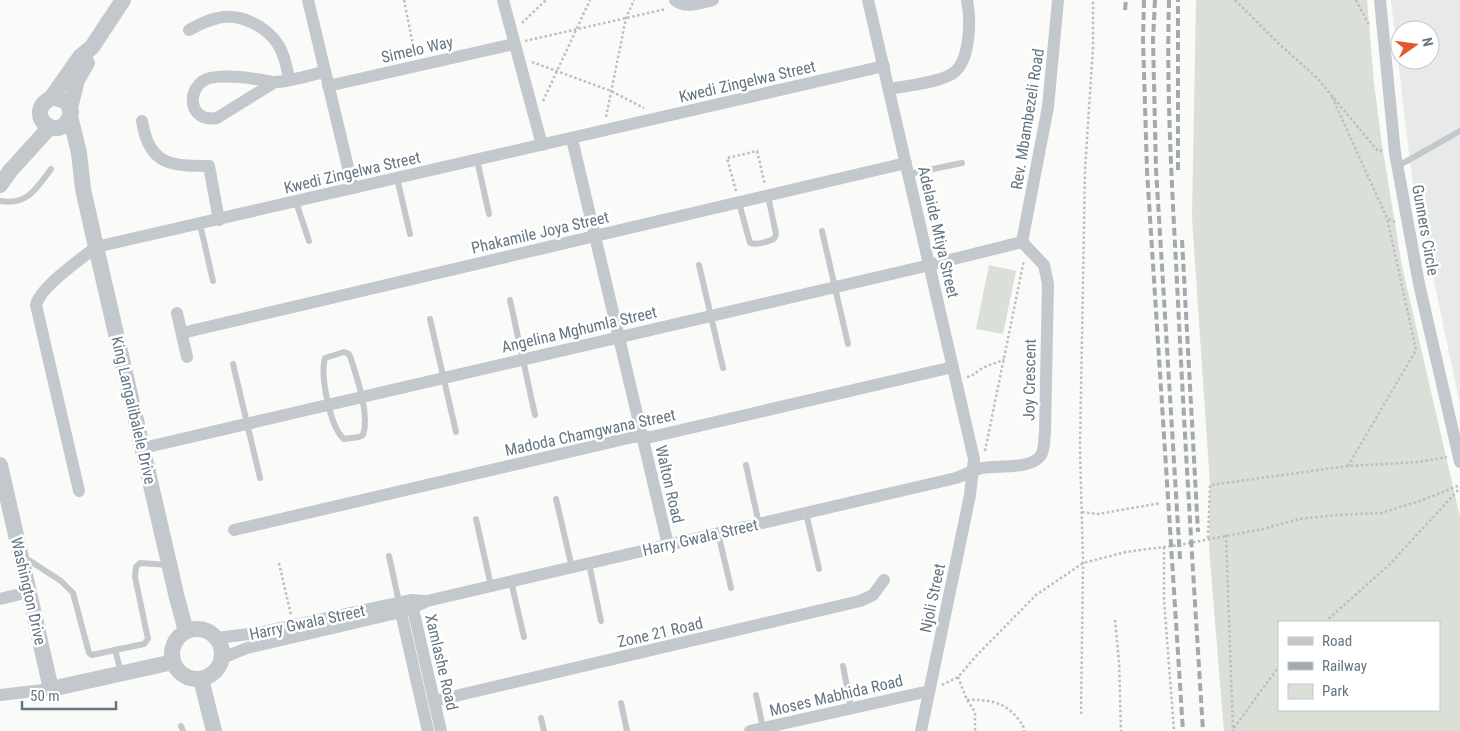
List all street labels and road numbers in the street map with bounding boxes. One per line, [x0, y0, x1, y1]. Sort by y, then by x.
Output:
street label: Simelo Way [379, 32, 455, 67]
street label: Rev. Mbambezeli Road [1007, 47, 1048, 191]
street label: Kwedi Zingelwa Street [677, 56, 817, 106]
street label: Kwedi Zingelwa Street [282, 147, 422, 197]
street label: Adelaide Mtiya Street [914, 164, 963, 300]
street label: Gunners Circle [1408, 183, 1443, 277]
street label: Phakamile Joya Street [469, 207, 611, 258]
street label: Angelina Mghumla Street [500, 302, 659, 357]
street label: King Langalibalele Drive [107, 334, 160, 486]
street label: Joy Crescent [1019, 339, 1040, 421]
street label: Madoda Chamgwana Street [503, 405, 677, 460]
street label: Walton Road [651, 443, 688, 525]
street label: Harry Gwala Street [641, 515, 760, 560]
street label: Washington Drive [7, 535, 50, 647]
street label: Njoli Street [916, 562, 949, 634]
street label: Harry Gwala Street [248, 601, 367, 644]
street label: Xamlashe Road [421, 612, 462, 712]
street label: Zone 21 Road [616, 613, 705, 652]
street label: Moses Mabhida Road [768, 671, 905, 720]

